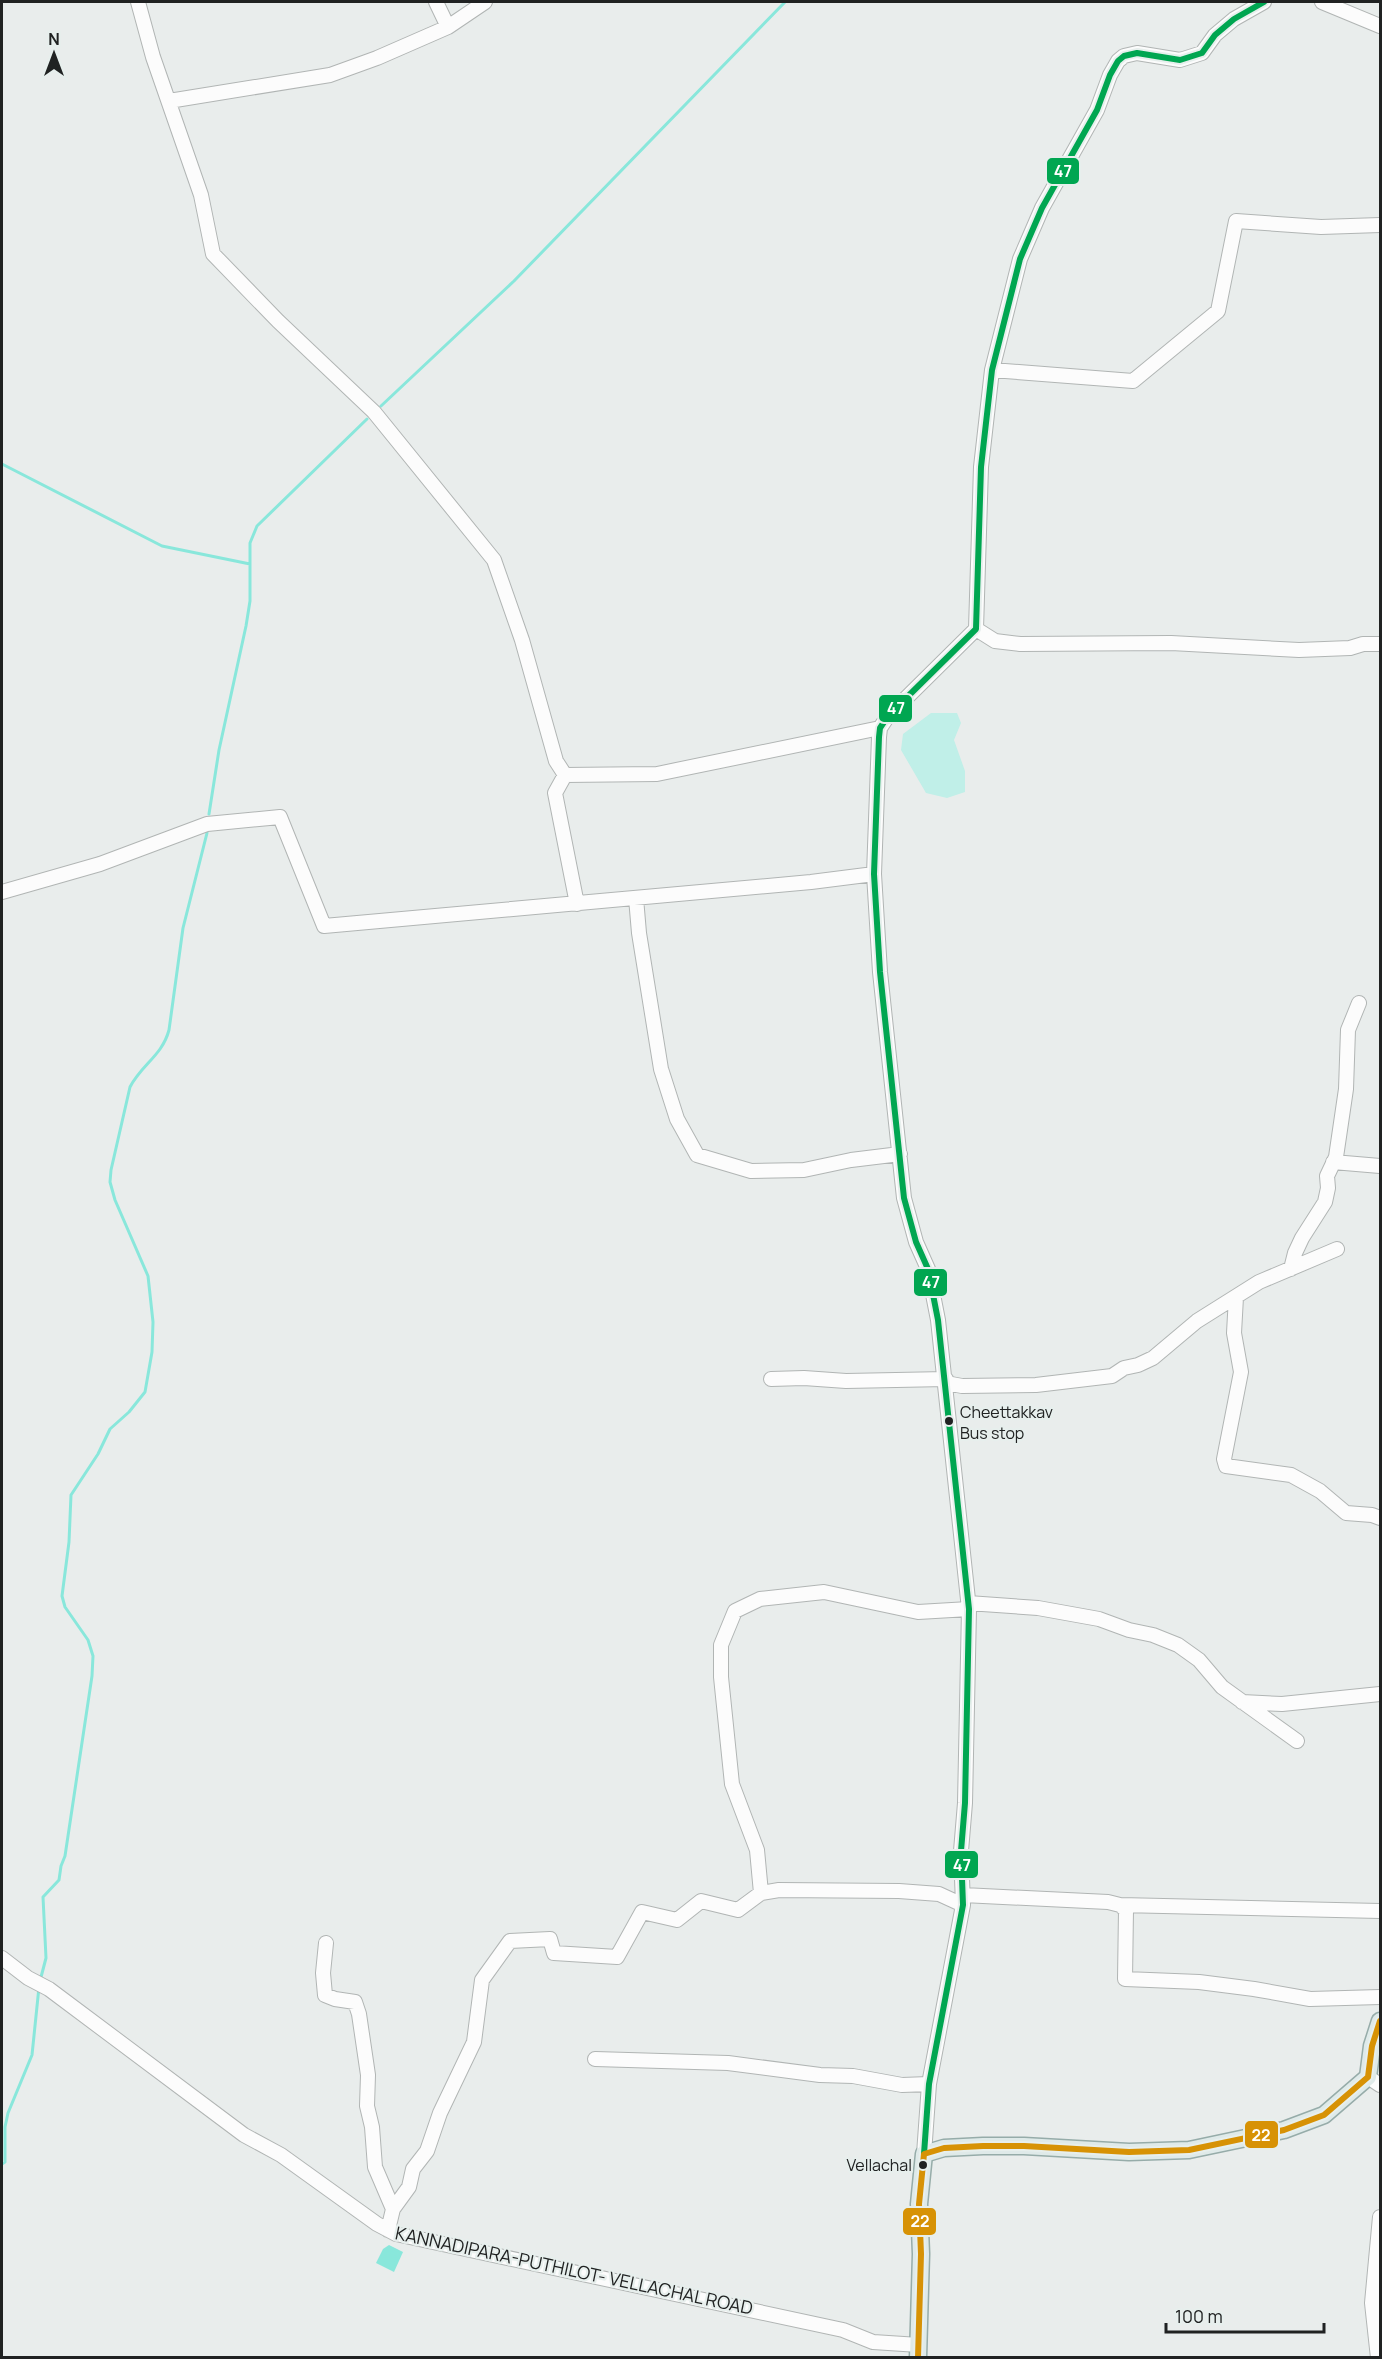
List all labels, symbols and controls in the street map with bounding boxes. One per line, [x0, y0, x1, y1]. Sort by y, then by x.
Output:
north arrow [24, 24, 84, 84]
text: N [48, 28, 60, 50]
line badge: 47 [1046, 157, 1080, 185]
text: 47 [1054, 160, 1072, 182]
line badge: 47 [878, 694, 913, 723]
text: 47 [887, 697, 905, 719]
line badge: 47 [913, 1268, 948, 1297]
text: 47 [922, 1271, 940, 1293]
place label: Cheettakkav Bus stop [960, 1401, 1053, 1444]
marker: Cheettakkav Bus stop [943, 1415, 955, 1427]
line badge: 47 [944, 1850, 979, 1879]
text: 47 [953, 1854, 971, 1876]
line badge: 22 [1244, 2120, 1279, 2149]
text: 22 [1251, 2124, 1271, 2146]
place label: Vellachal [847, 2154, 912, 2176]
marker: Vellachal [917, 2159, 929, 2171]
line badge: 22 [902, 2207, 937, 2236]
text: 22 [910, 2210, 930, 2232]
street label: KANNADIPARA-PUTHILOT- VELLACHAL ROAD [393, 2220, 755, 2320]
scale bar [1166, 2296, 1324, 2334]
text: 100 m [1175, 2304, 1223, 2328]

